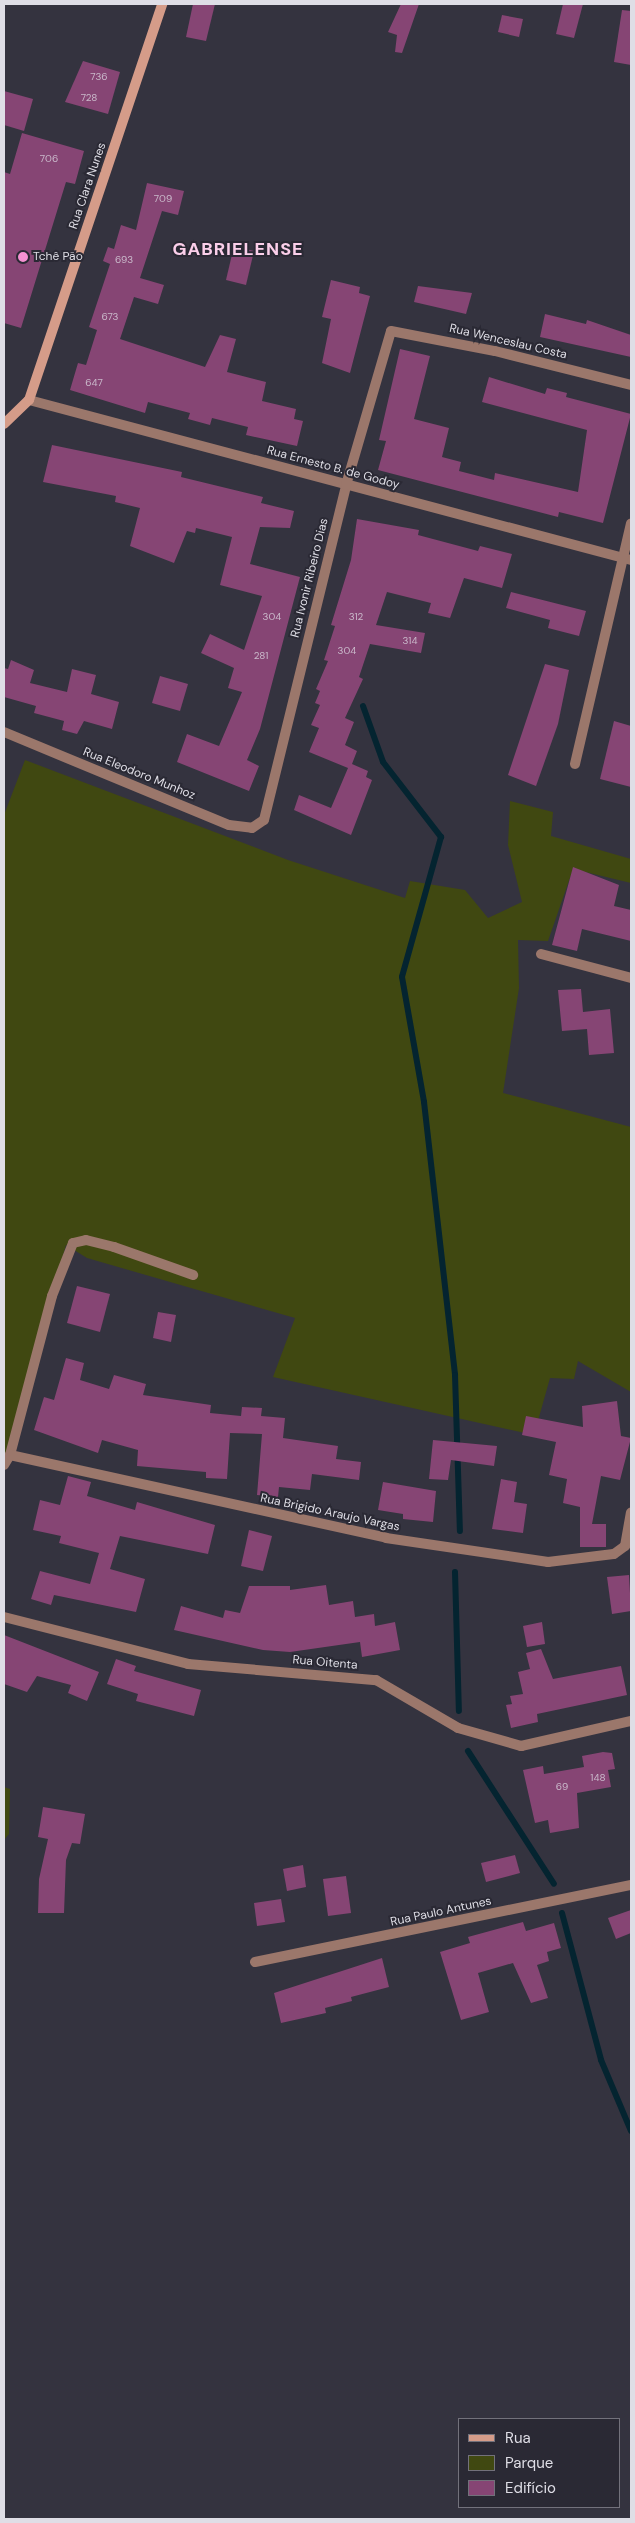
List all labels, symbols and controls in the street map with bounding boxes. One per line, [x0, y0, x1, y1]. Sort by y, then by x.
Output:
house number: 736 [90, 71, 108, 83]
house number: 728 [81, 92, 97, 104]
street label: Rua Clara Nunes [66, 141, 110, 231]
house number: 706 [40, 153, 58, 165]
house number: 709 [154, 193, 172, 205]
district label: GABRIELENSE [171, 238, 305, 260]
place label: Tchê Pão [33, 250, 83, 264]
marker: Tchê Pão [17, 251, 29, 263]
house number: 693 [115, 254, 133, 266]
house number: 673 [101, 311, 119, 323]
street label: Rua Wenceslau Costa [448, 321, 568, 363]
house number: 647 [85, 377, 103, 389]
street label: Rua Ernesto B. de Godoy [265, 443, 401, 493]
street label: Rua Ivonir Ribeiro Dias [288, 517, 332, 639]
house number: 304 [263, 611, 281, 623]
house number: 312 [349, 611, 363, 623]
house number: 314 [403, 635, 417, 647]
house number: 304 [338, 645, 356, 657]
house number: 281 [254, 650, 268, 662]
street label: Rua Eleodoro Munhoz [81, 745, 197, 803]
street label: Rua Brigido Araujo Vargas [259, 1491, 401, 1535]
street label: Rua Oitenta [292, 1653, 358, 1673]
house number: 148 [590, 1772, 606, 1784]
house number: 69 [556, 1781, 568, 1793]
street label: Rua Paulo Antunes [389, 1894, 493, 1930]
legend [458, 2418, 620, 2508]
text: Rua [505, 2428, 531, 2448]
text: Parque [505, 2453, 553, 2473]
text: Edifício [505, 2478, 556, 2498]

